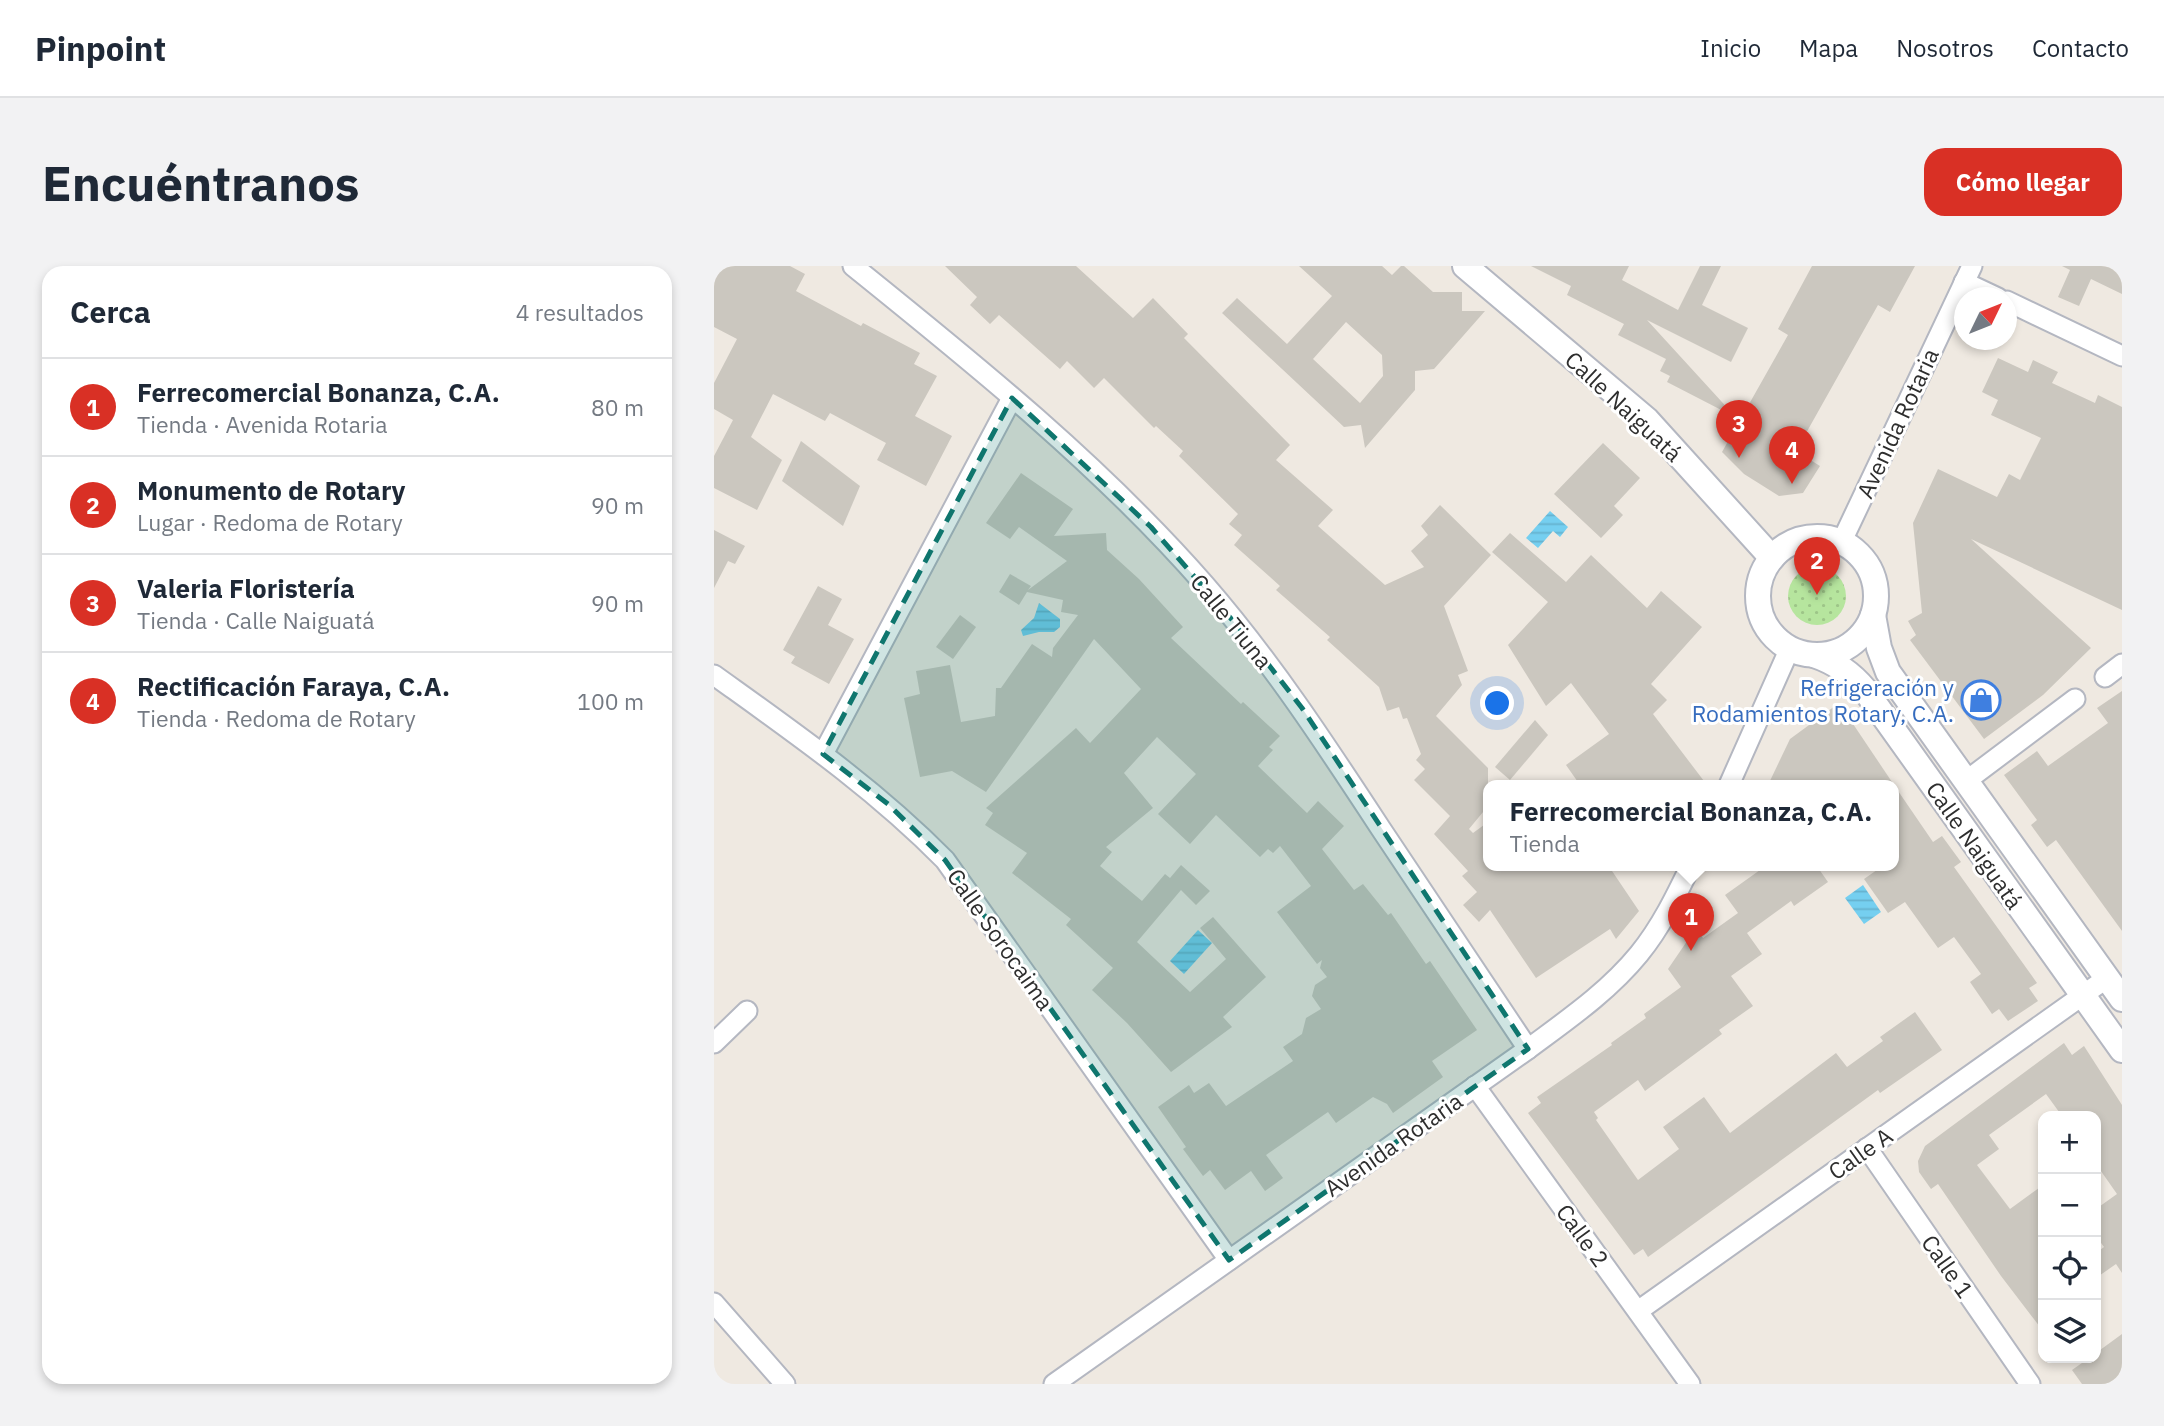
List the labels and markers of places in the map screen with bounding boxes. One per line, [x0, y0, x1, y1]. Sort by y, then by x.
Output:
pin: 3 [1716, 400, 1762, 458]
pin: 4 [1769, 426, 1815, 484]
pin: 2 [1794, 537, 1840, 595]
place label: Refrigeración y Rodamientos Rotary, C.A. [1692, 672, 1955, 728]
shop icon: Refrigeración y Rodamientos Rotary, C.A. [1960, 679, 2002, 721]
pin: 1 [1668, 893, 1714, 951]

